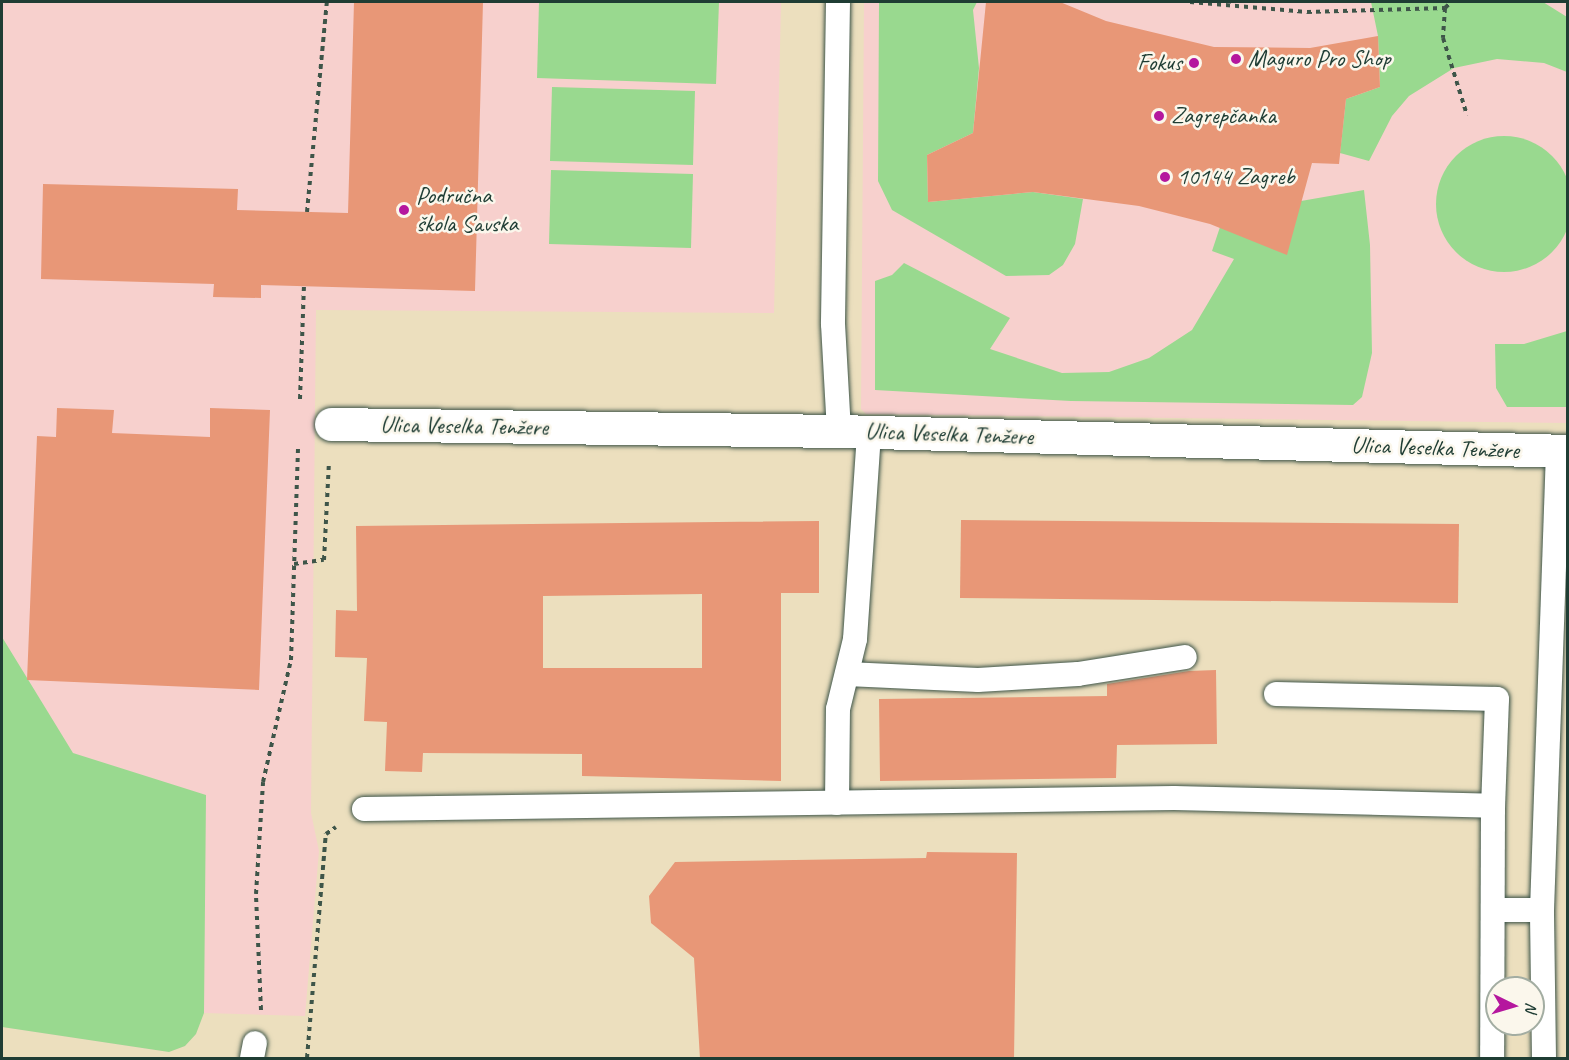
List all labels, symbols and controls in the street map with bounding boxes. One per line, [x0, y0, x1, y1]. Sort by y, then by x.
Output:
place label: Maguro Pro Shop [1248, 45, 1391, 73]
place label: Fokus [1137, 49, 1182, 77]
marker: Maguro Pro Shop [1229, 52, 1243, 66]
marker: Fokus [1187, 56, 1201, 70]
place label: Zagrepčanka [1171, 102, 1276, 130]
marker: Zagrepčanka [1152, 109, 1166, 123]
place label: 10144 Zagreb [1177, 163, 1295, 191]
marker: 10144 Zagreb [1158, 170, 1172, 184]
place label: Područna škola Savska [416, 182, 517, 238]
marker: Područna škola Savska [397, 203, 411, 217]
street label: Ulica Veselka Tenžere [380, 410, 548, 442]
street label: Ulica Veselka Tenžere [865, 417, 1033, 451]
street label: Ulica Veselka Tenžere [1351, 431, 1519, 465]
north arrow [1485, 976, 1545, 1036]
text: N [1521, 1002, 1541, 1013]

